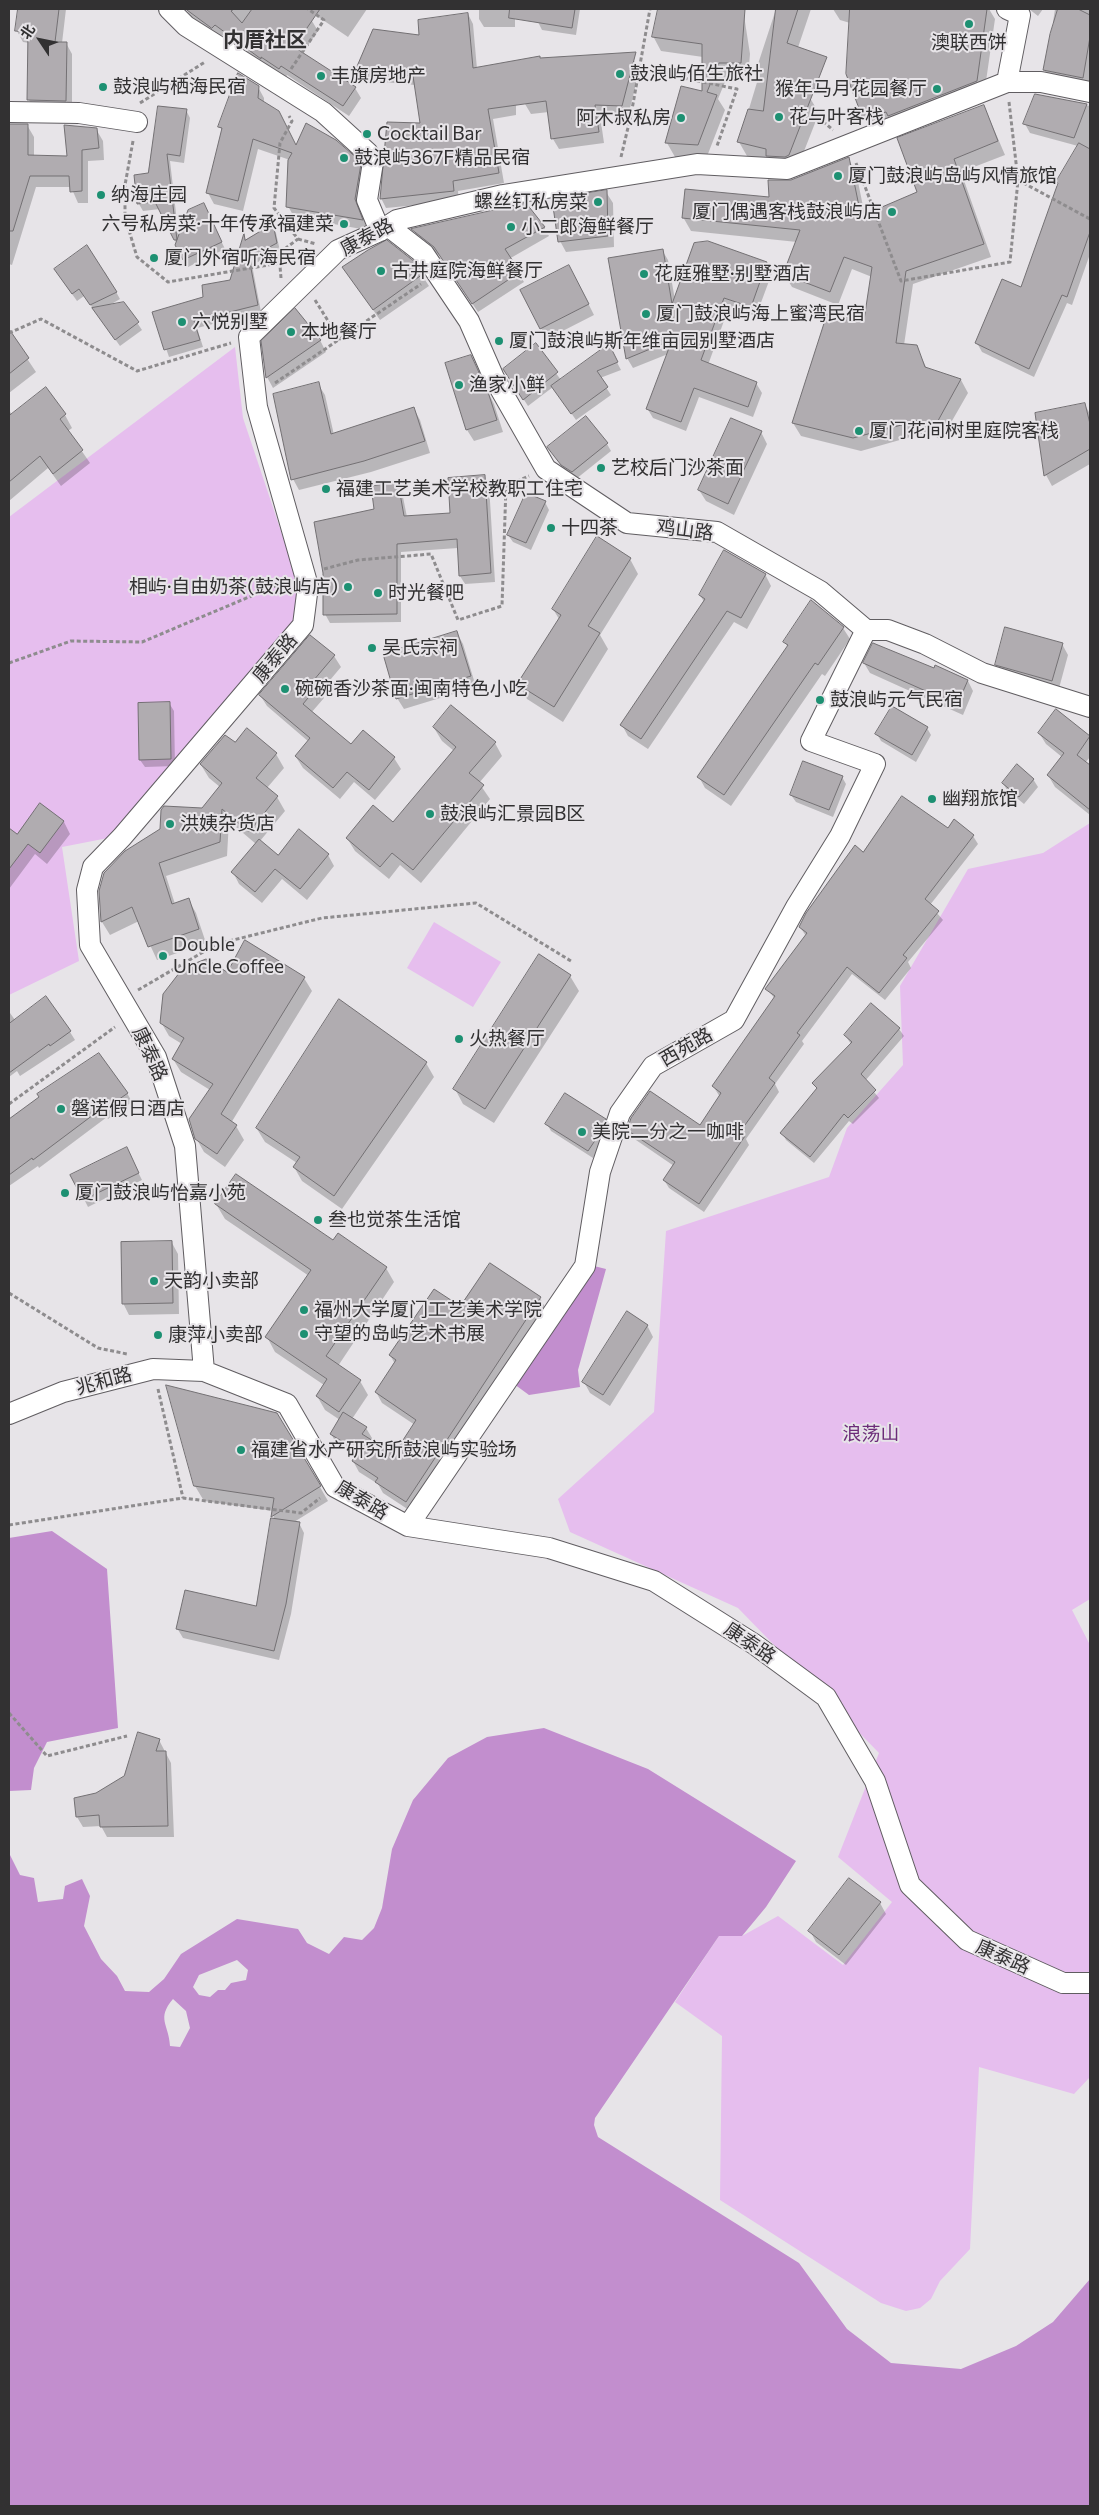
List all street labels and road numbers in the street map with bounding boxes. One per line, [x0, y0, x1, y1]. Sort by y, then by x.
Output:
street label: 康泰路 [336, 214, 398, 260]
street label: 鸡山路 [655, 515, 715, 545]
street label: 康泰路 [248, 629, 302, 687]
street label: 康泰路 [128, 1023, 172, 1085]
street label: 西苑路 [656, 1023, 716, 1071]
street label: 兆和路 [74, 1363, 134, 1399]
street label: 康泰路 [332, 1476, 392, 1524]
street label: 康泰路 [720, 1618, 780, 1668]
street label: 康泰路 [972, 1935, 1034, 1979]

